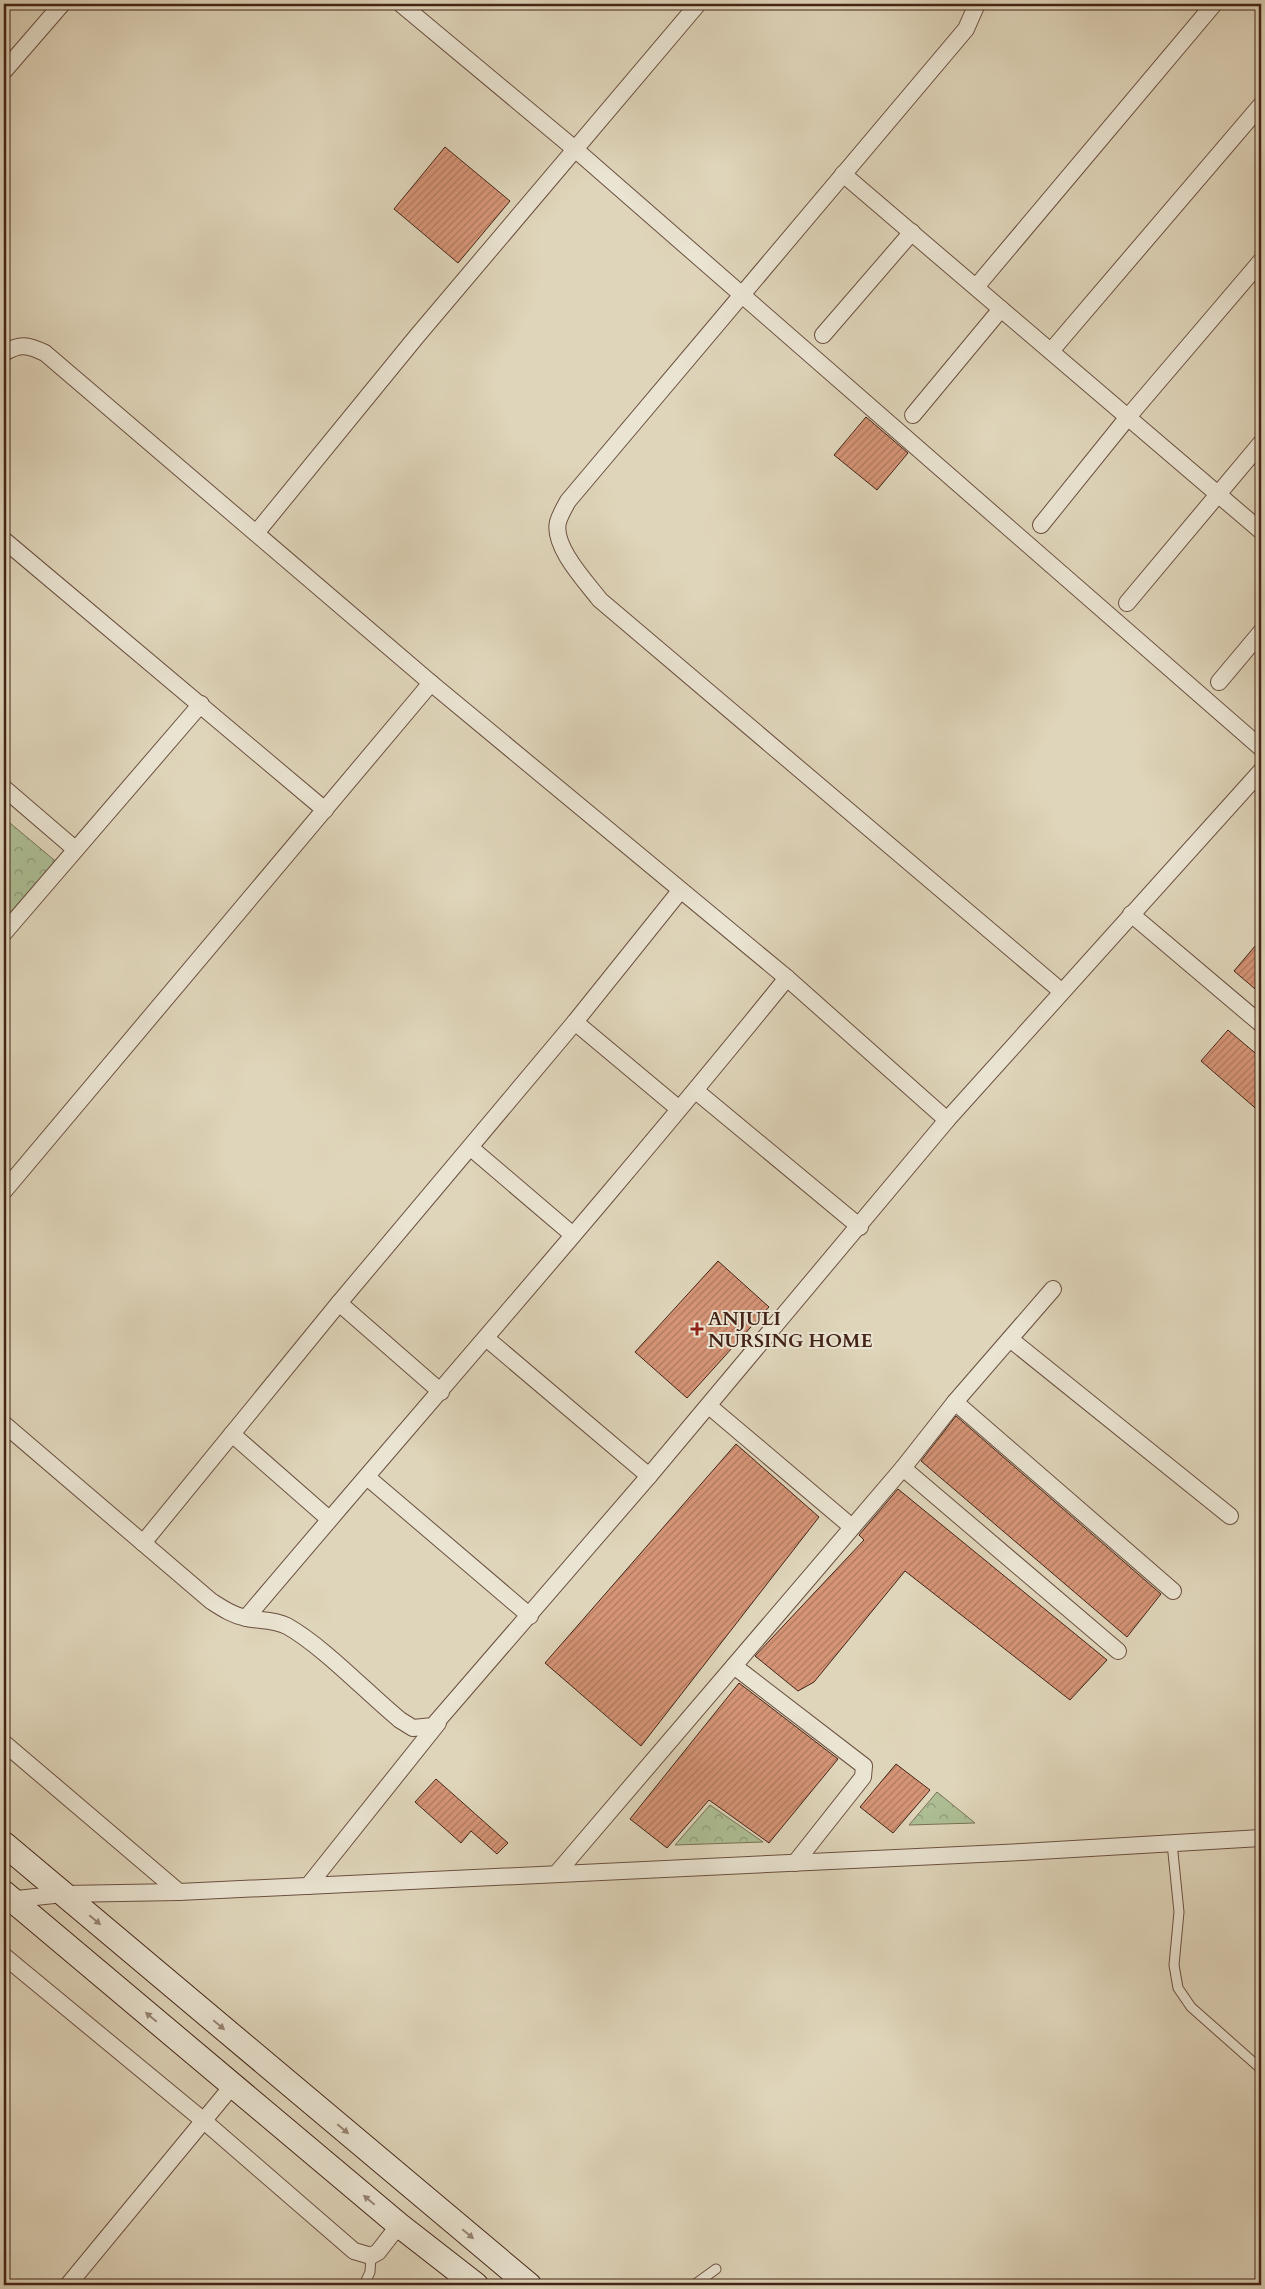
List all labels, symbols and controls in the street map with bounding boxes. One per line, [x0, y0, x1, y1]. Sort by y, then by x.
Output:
place label: ANJULI NURSING HOME [708, 1306, 873, 1354]
marker: ANJULI NURSING HOME [690, 1322, 704, 1336]
one-way arrow [88, 1914, 100, 1926]
one-way arrow [145, 2011, 158, 2022]
one-way arrow [212, 2019, 225, 2030]
one-way arrow [337, 2123, 349, 2135]
one-way arrow [363, 2195, 375, 2206]
one-way arrow [461, 2228, 474, 2239]

